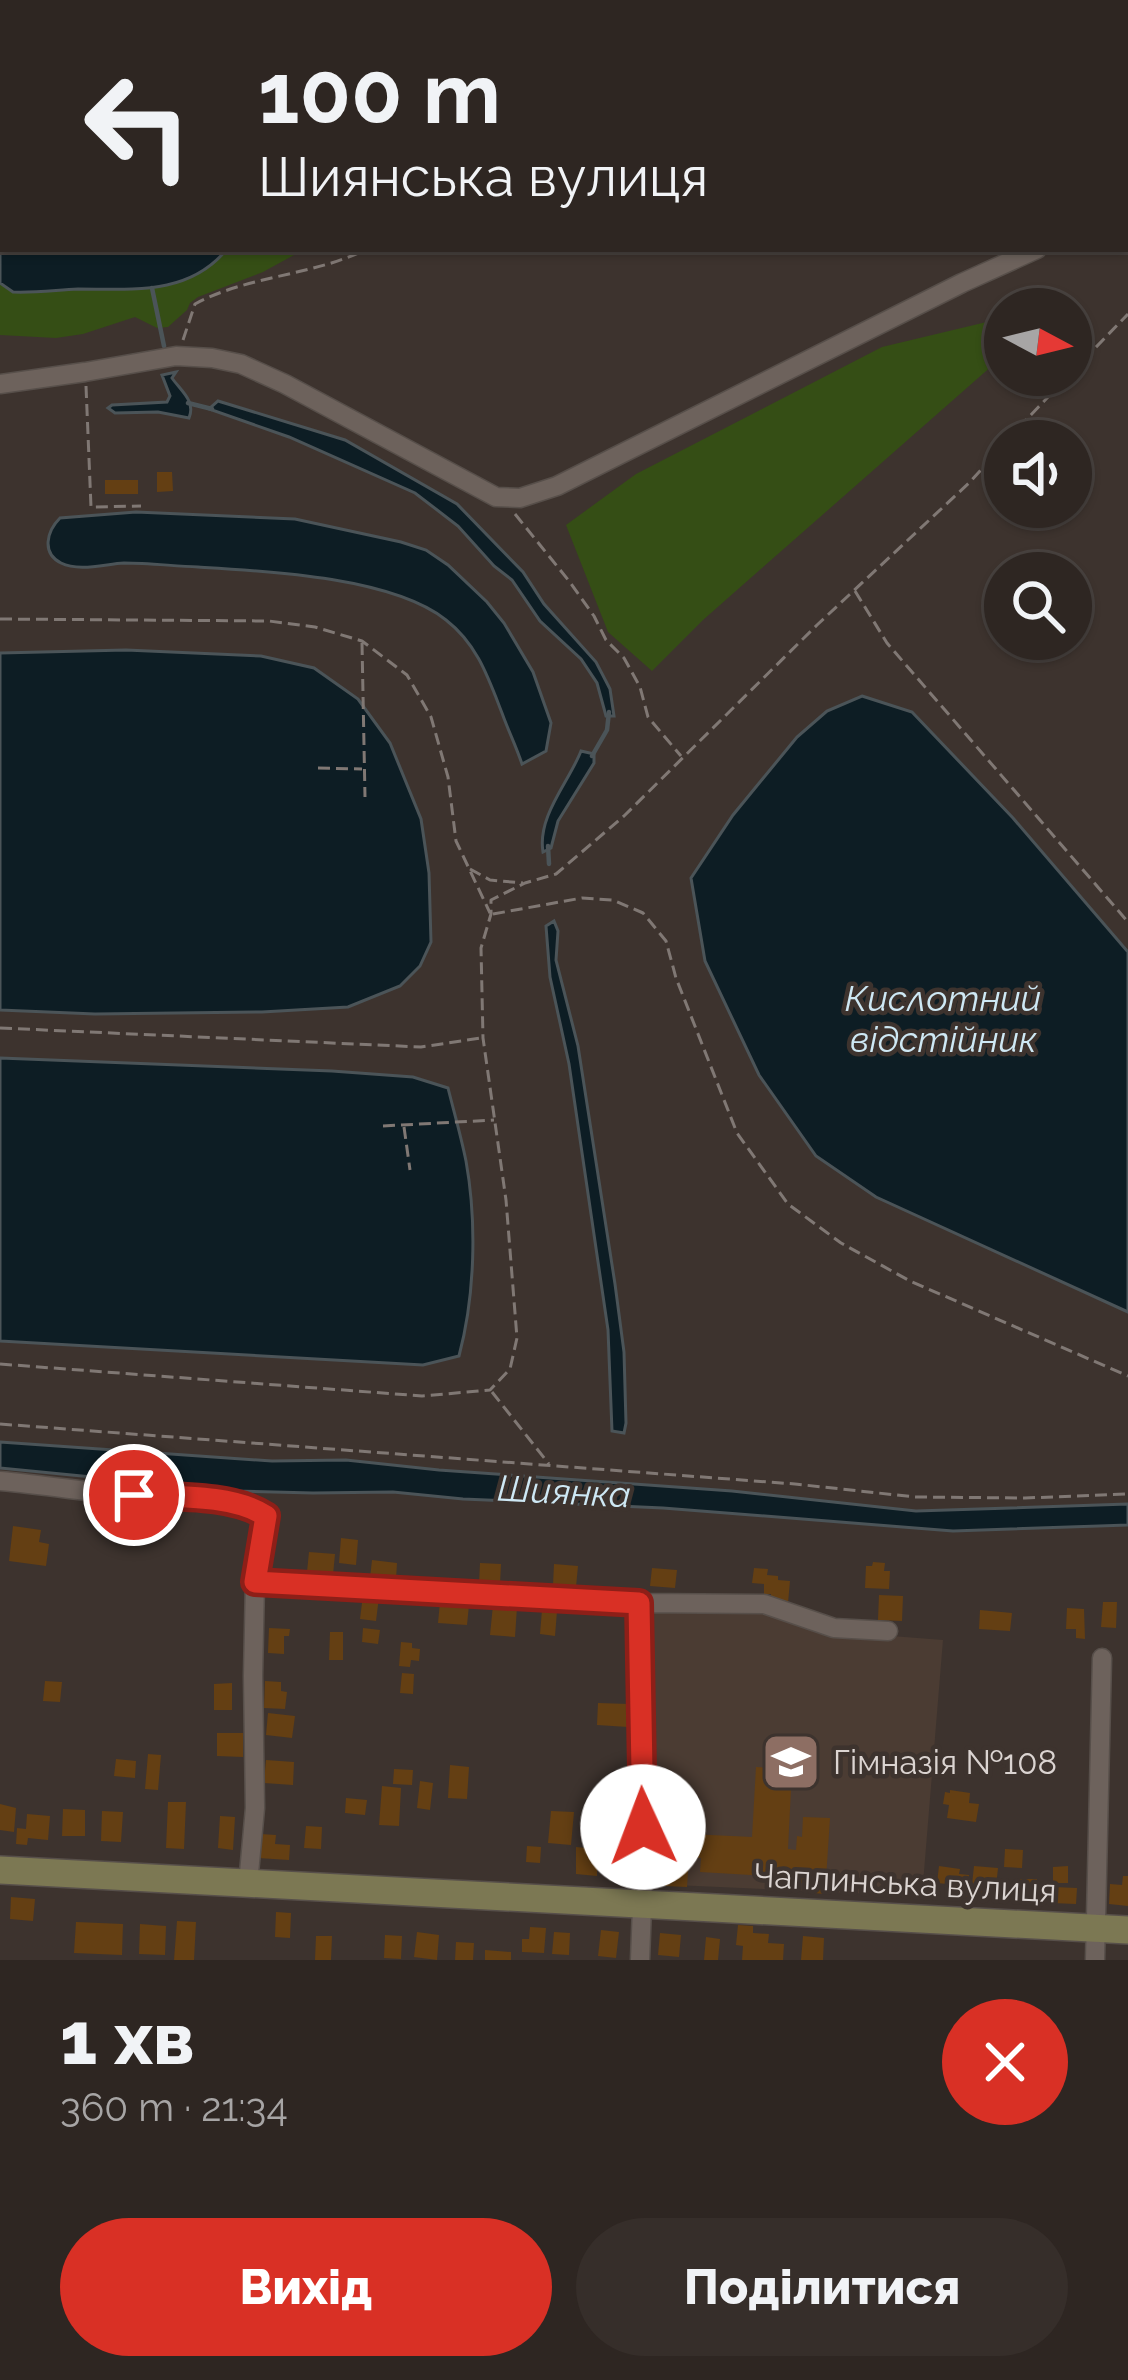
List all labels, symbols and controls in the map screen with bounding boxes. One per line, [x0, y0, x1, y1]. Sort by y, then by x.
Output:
text: 100 m [258, 44, 501, 143]
icon: left [60, 48, 216, 204]
text: Шиянська вулиця [258, 145, 708, 209]
north arrow [984, 288, 1092, 396]
map controls [984, 288, 1092, 660]
button: sound [984, 420, 1092, 528]
button: search [984, 552, 1092, 660]
water label: Кислотний відстійник [845, 977, 1041, 1060]
pin [83, 1444, 185, 1546]
icon: arrive [101, 1462, 167, 1528]
water label: Шиянка [496, 1467, 632, 1515]
school or university icon: Гімназія №108 [760, 1731, 822, 1793]
place label: Гімназія №108 [833, 1743, 1057, 1782]
position arrow [580, 1764, 706, 1890]
street label: Чаплинська вулиця [752, 1856, 1058, 1910]
text: 1 хв [60, 1996, 195, 2081]
button: close [942, 1999, 1068, 2125]
text: 360 m · 21:34 [60, 2084, 288, 2130]
button: Вихід [60, 2218, 552, 2356]
button: Поділитися [576, 2218, 1068, 2356]

